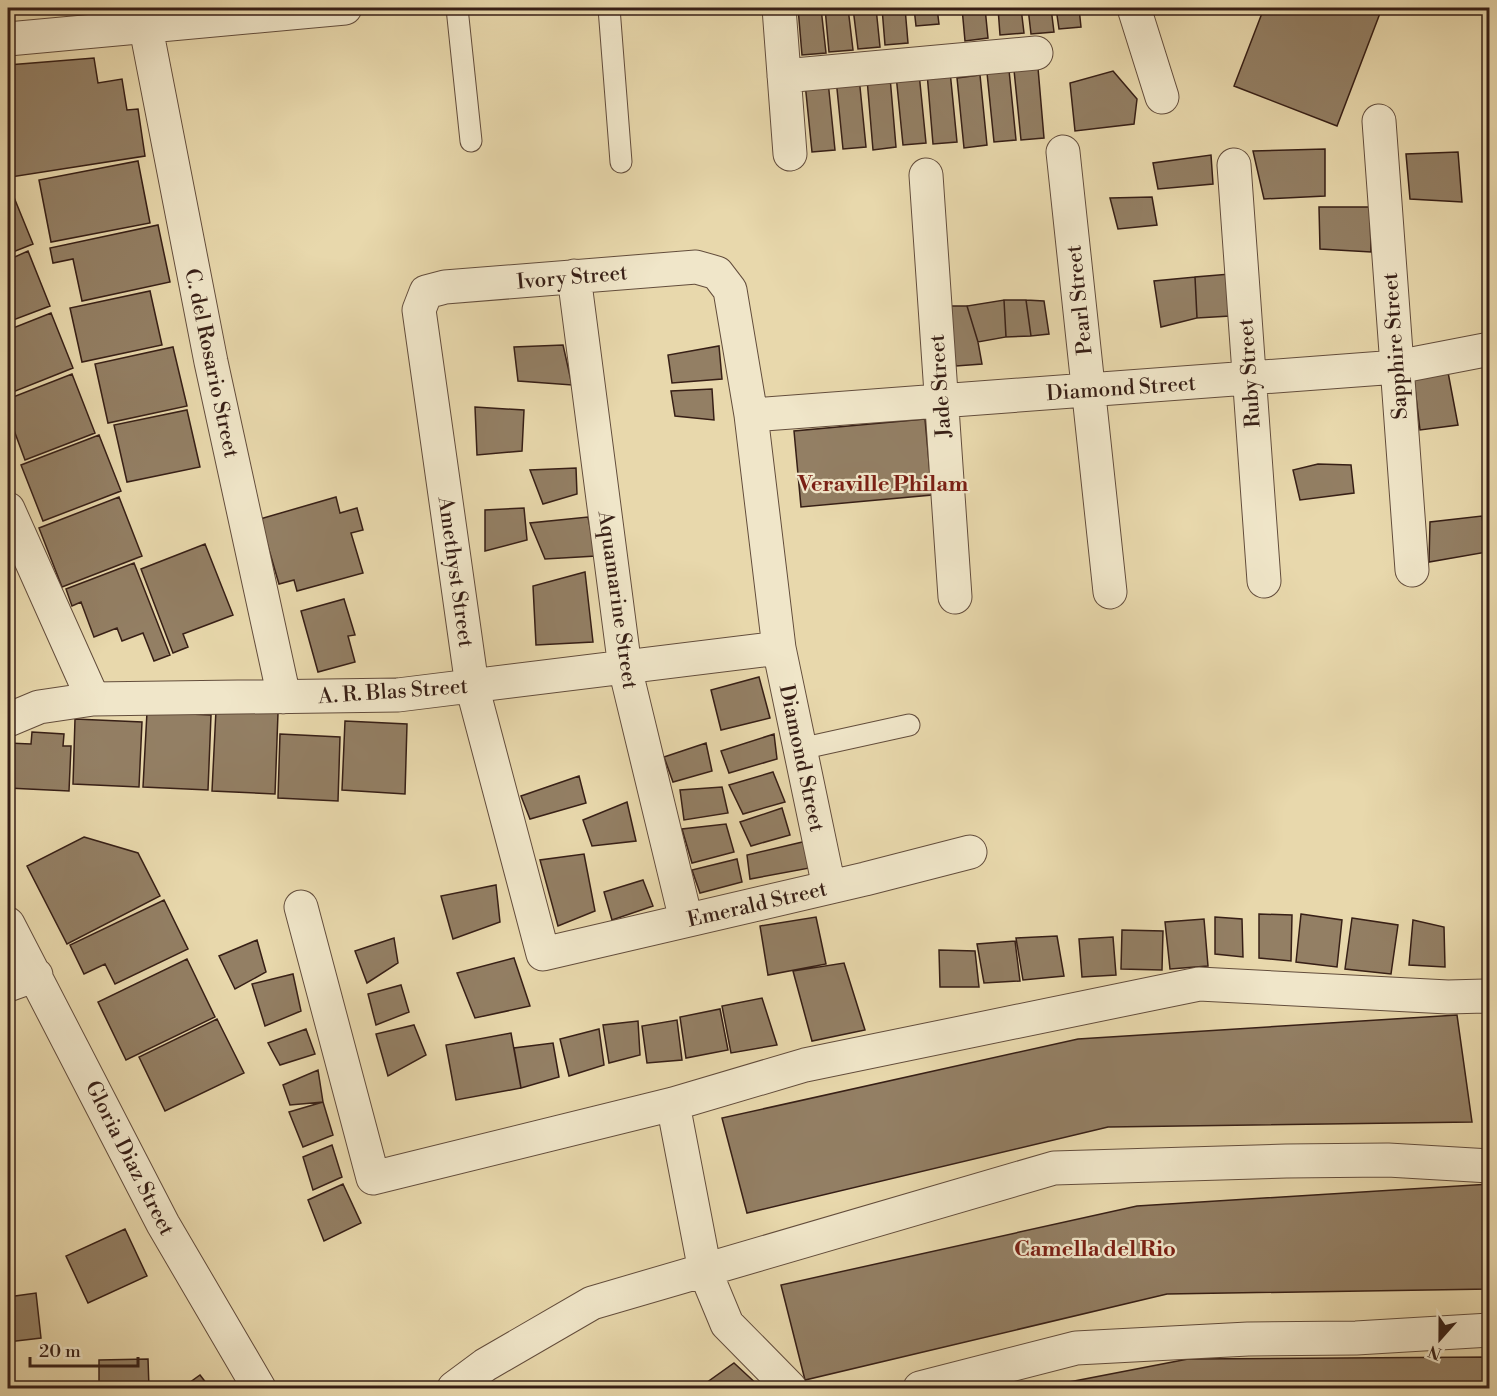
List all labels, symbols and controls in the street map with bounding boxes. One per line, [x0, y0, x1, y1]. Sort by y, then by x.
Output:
street label: Pearl Street [1061, 243, 1099, 356]
street label: Ivory Street [516, 260, 629, 296]
street label: C. del Rosario Street [178, 266, 244, 461]
street label: Sapphire Street [1378, 271, 1414, 420]
street label: Ruby Street [1233, 317, 1267, 429]
street label: Jade Street [924, 333, 958, 439]
street label: Diamond Street [1045, 371, 1197, 407]
district label: Veraville Philam [797, 471, 968, 498]
street label: Amethyst Street [431, 494, 479, 650]
street label: Aquamarine Street [592, 508, 642, 691]
street label: A. R. Blas Street [316, 674, 469, 710]
street label: Diamond Street [773, 682, 829, 835]
street label: Emerald Street [685, 876, 830, 934]
street label: Gloria Diaz Street [79, 1077, 180, 1241]
district label: Camella del Rio [1014, 1236, 1176, 1263]
north arrow [1410, 1309, 1470, 1369]
scale bar [30, 1330, 138, 1368]
text: 20 m [39, 1340, 81, 1363]
text: N [1425, 1340, 1444, 1364]

